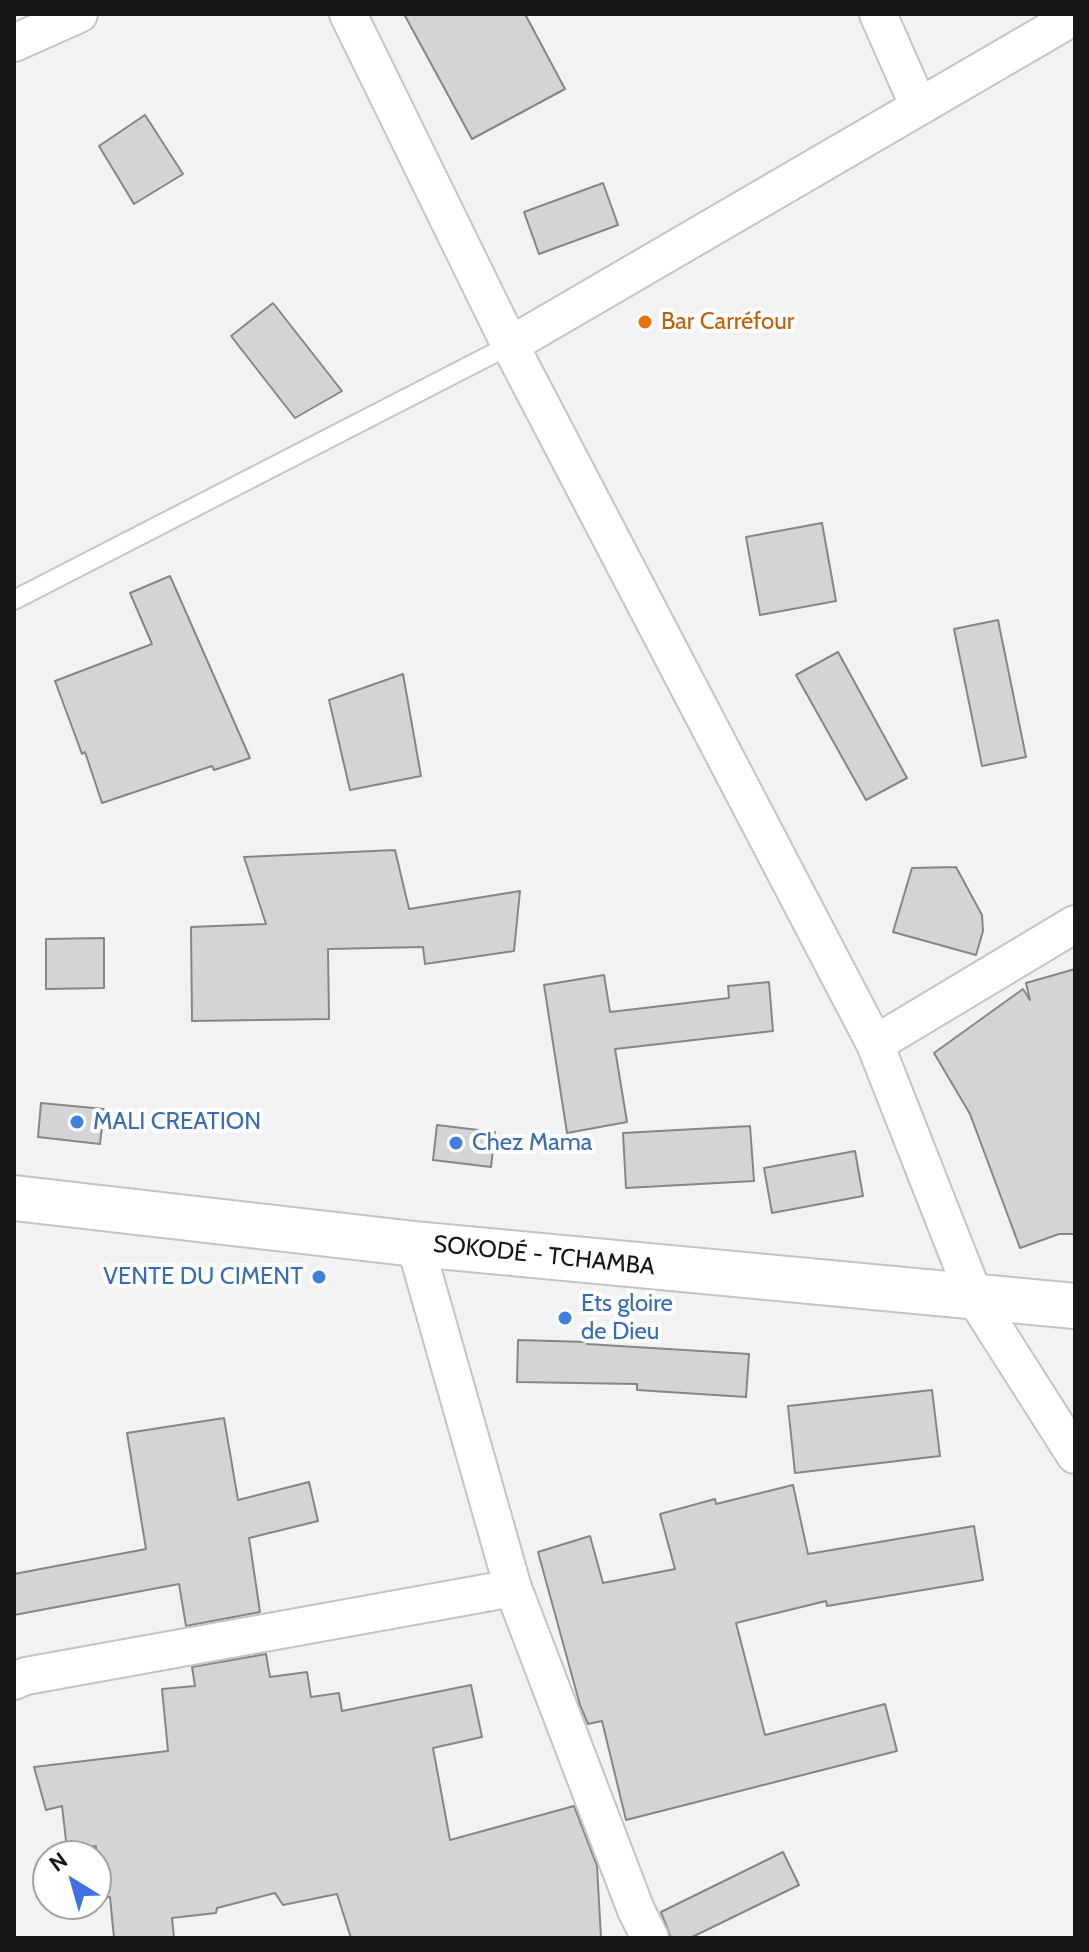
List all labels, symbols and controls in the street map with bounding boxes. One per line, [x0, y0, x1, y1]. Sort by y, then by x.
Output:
place label: Bar Carréfour [661, 308, 794, 336]
marker: Bar Carréfour [636, 313, 654, 331]
place label: MALI CREATION [93, 1108, 261, 1136]
marker: MALI CREATION [68, 1113, 86, 1131]
place label: Chez Mama [472, 1129, 592, 1157]
marker: Chez Mama [447, 1134, 465, 1152]
street label: SOKODÉ - TCHAMBA [432, 1230, 656, 1282]
place label: VENTE DU CIMENT [103, 1263, 303, 1291]
marker: VENTE DU CIMENT [310, 1268, 328, 1286]
place label: Ets gloire de Dieu [581, 1290, 673, 1346]
marker: Ets gloire de Dieu [556, 1309, 574, 1327]
north arrow [32, 1840, 112, 1920]
text: N [44, 1847, 73, 1877]

